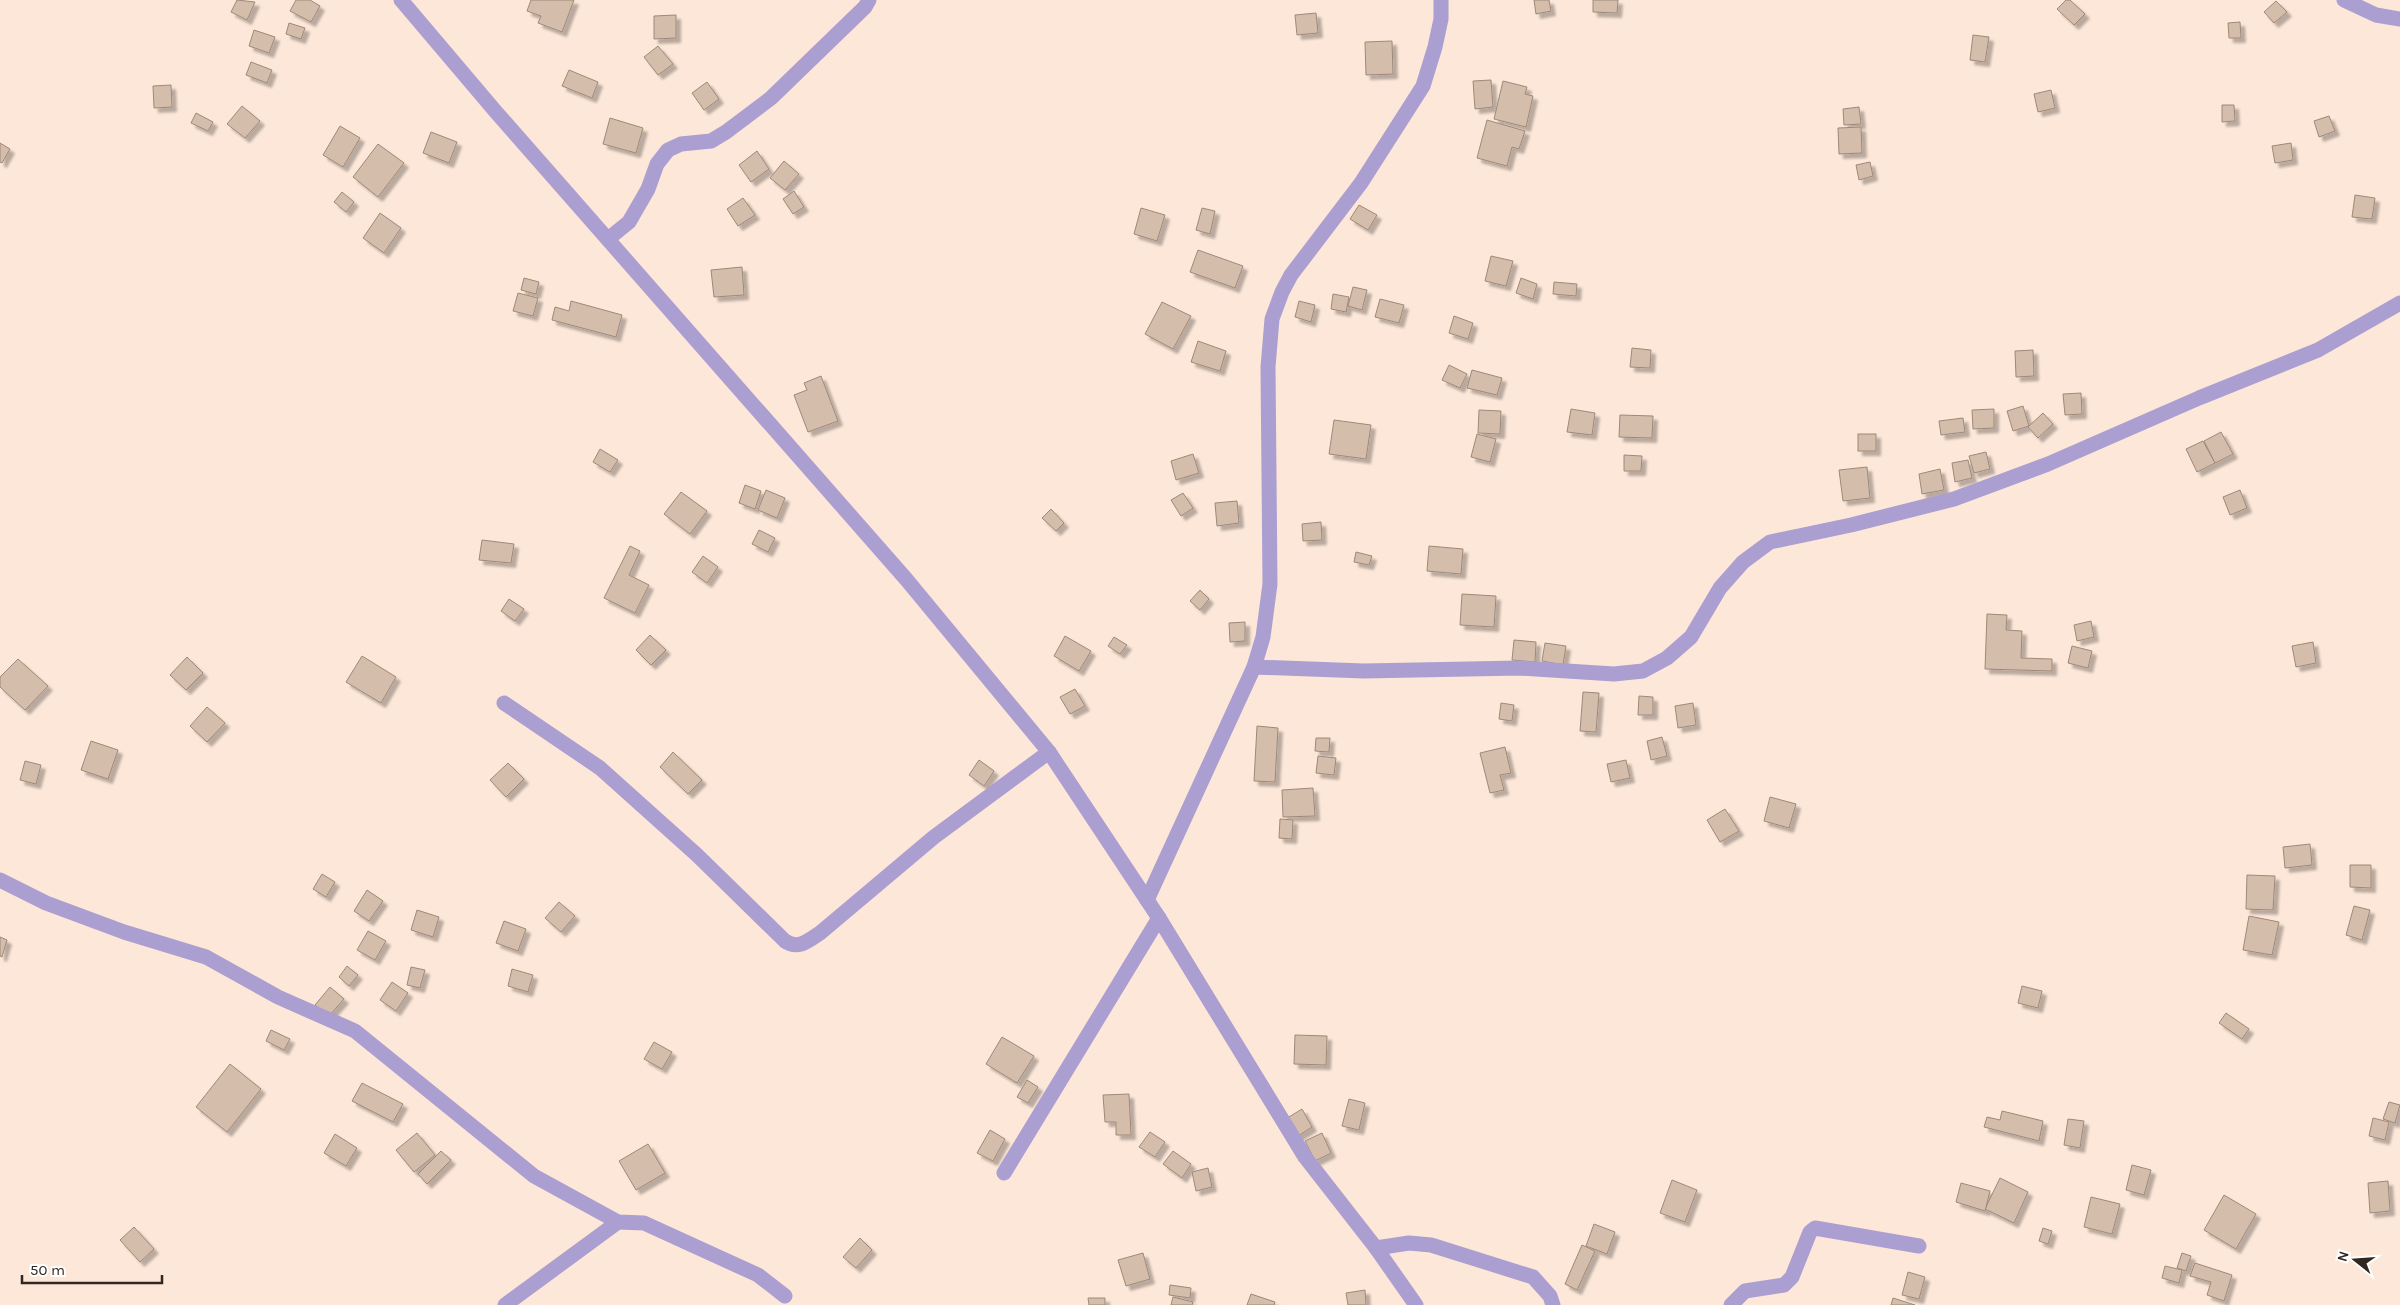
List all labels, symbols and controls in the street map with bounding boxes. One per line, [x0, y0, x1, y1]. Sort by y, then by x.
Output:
north arrow [2330, 1235, 2380, 1285]
text: N [2333, 1249, 2353, 1264]
scale bar [22, 1252, 162, 1284]
text: 50 m [30, 1261, 65, 1279]

